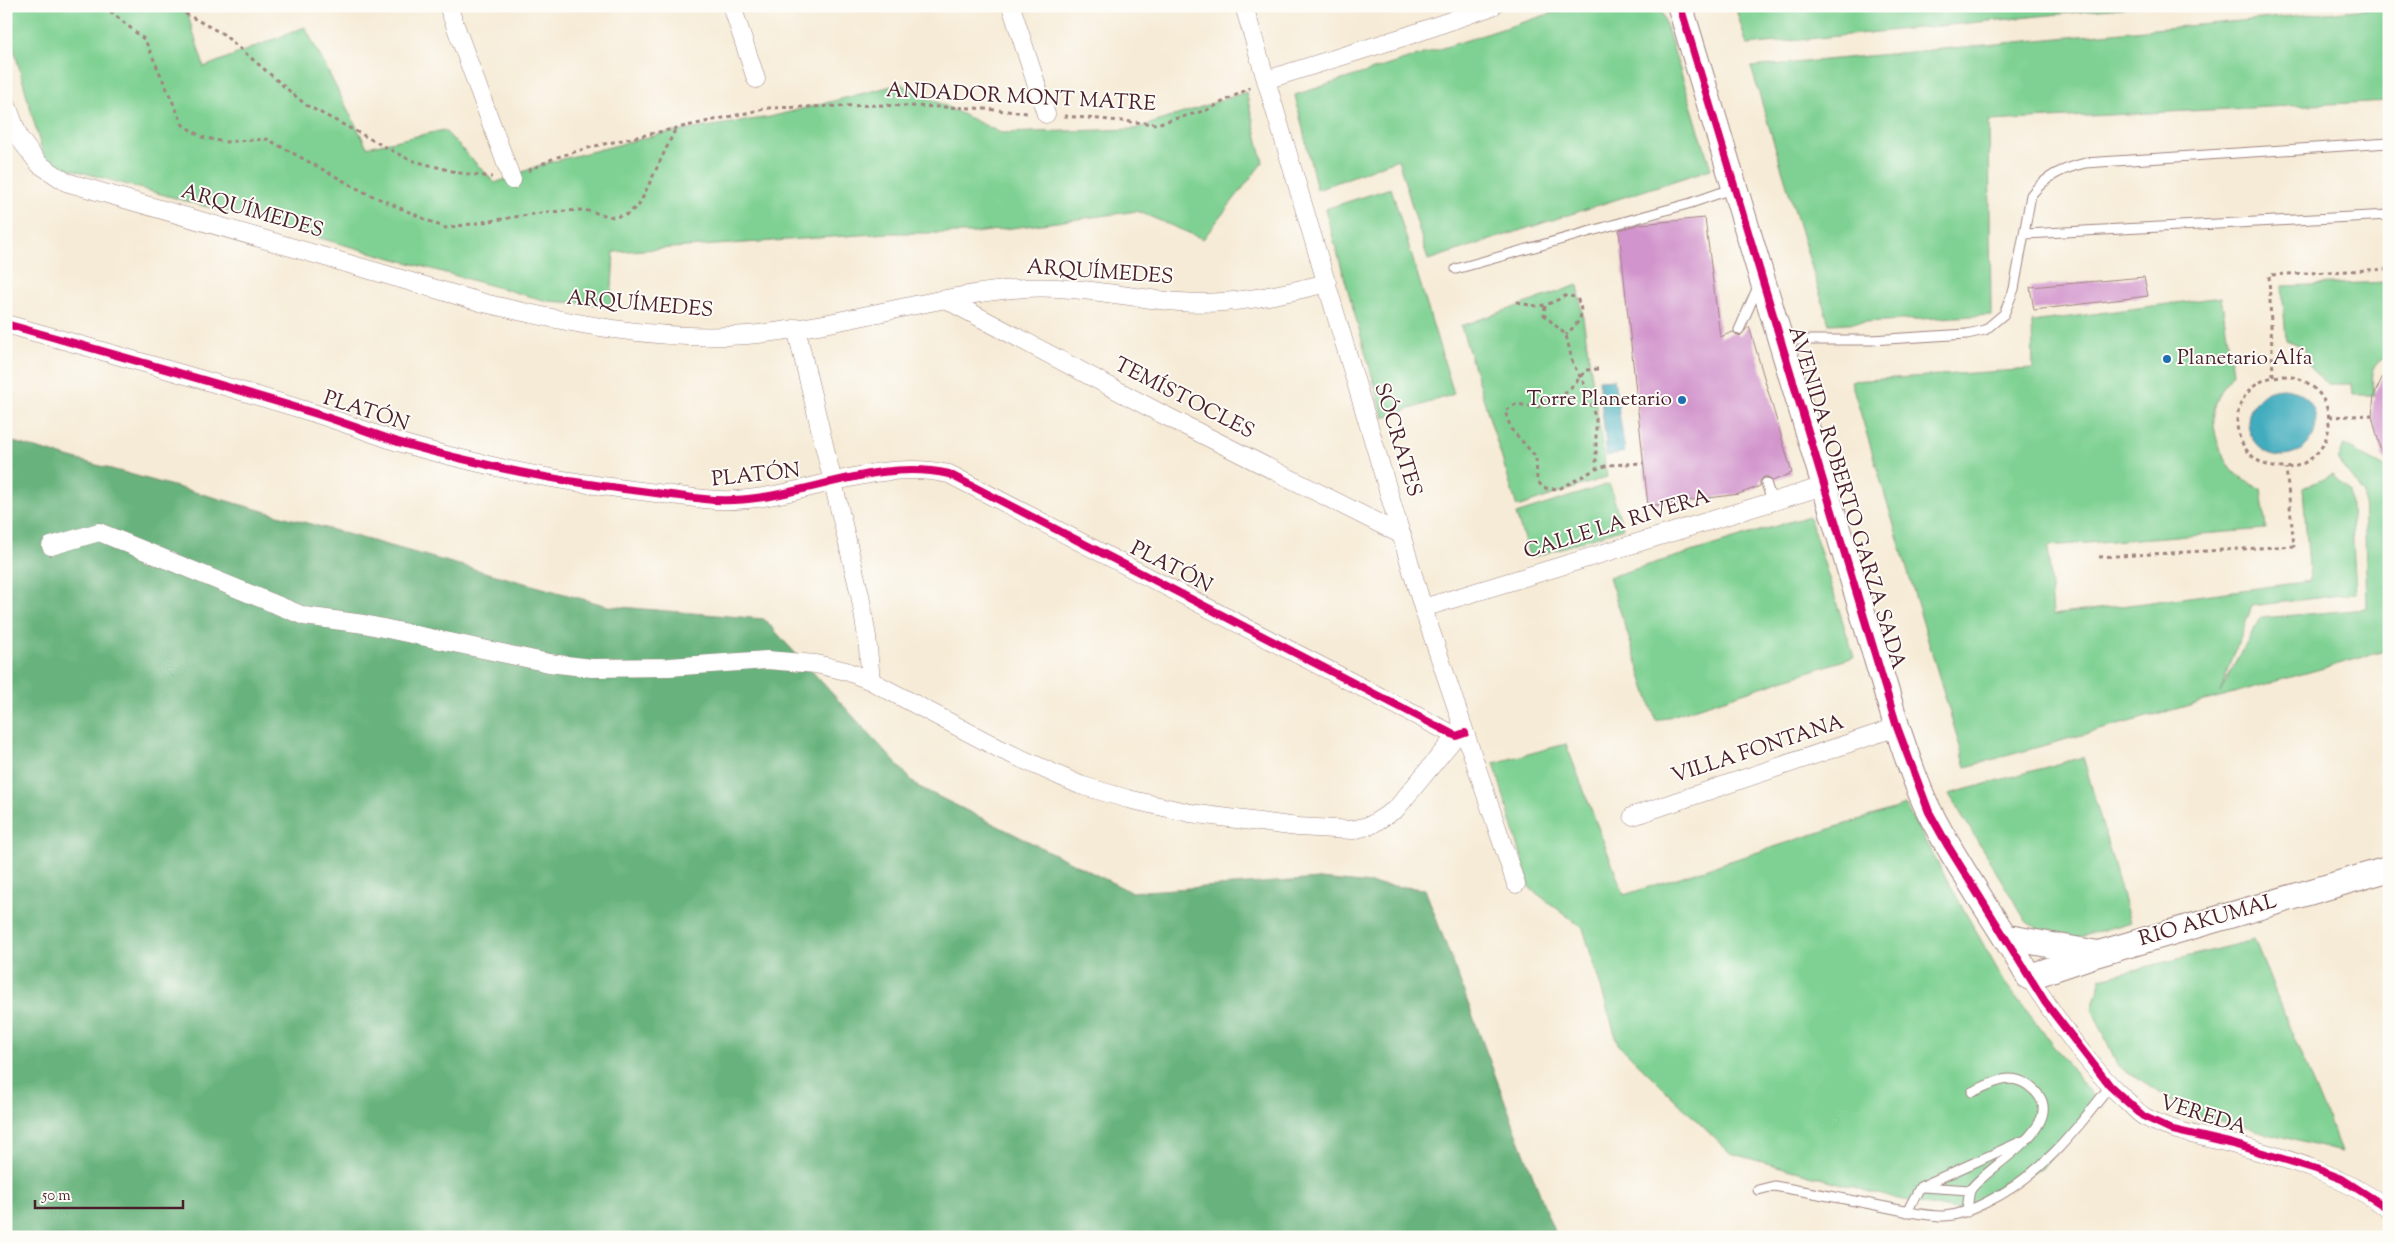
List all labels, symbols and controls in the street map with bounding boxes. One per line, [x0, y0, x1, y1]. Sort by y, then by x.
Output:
street label: ANDADOR MONT MATRE [885, 76, 1157, 120]
street label: ARQUÍMEDES [177, 177, 327, 247]
street label: ARQUÍMEDES [1026, 253, 1174, 293]
street label: ARQUÍMEDES [565, 284, 715, 326]
street label: AVENIDA ROBERTO GARZA SADA [1779, 323, 1913, 673]
place label: Planetario Alfa [2177, 344, 2313, 374]
street label: TEMÍSTOCLES [1109, 351, 1259, 447]
marker: Planetario Alfa [2161, 353, 2173, 365]
street label: SÓCRATES [1365, 379, 1429, 501]
street label: PLATÓN [319, 384, 413, 440]
place label: Torre Planetario [1527, 385, 1672, 415]
marker: Torre Planetario [1676, 394, 1688, 406]
street label: PLATÓN [710, 456, 802, 496]
street label: CALLE LA RIVERA [1520, 482, 1714, 568]
street label: PLATÓN [1125, 534, 1218, 602]
street label: VILLA FONTANA [1668, 708, 1848, 792]
street label: RIO AKUMAL [2135, 887, 2281, 955]
street label: VEREDA [2156, 1088, 2250, 1144]
scale bar [35, 1178, 182, 1210]
text: 50 m [41, 1186, 71, 1207]

